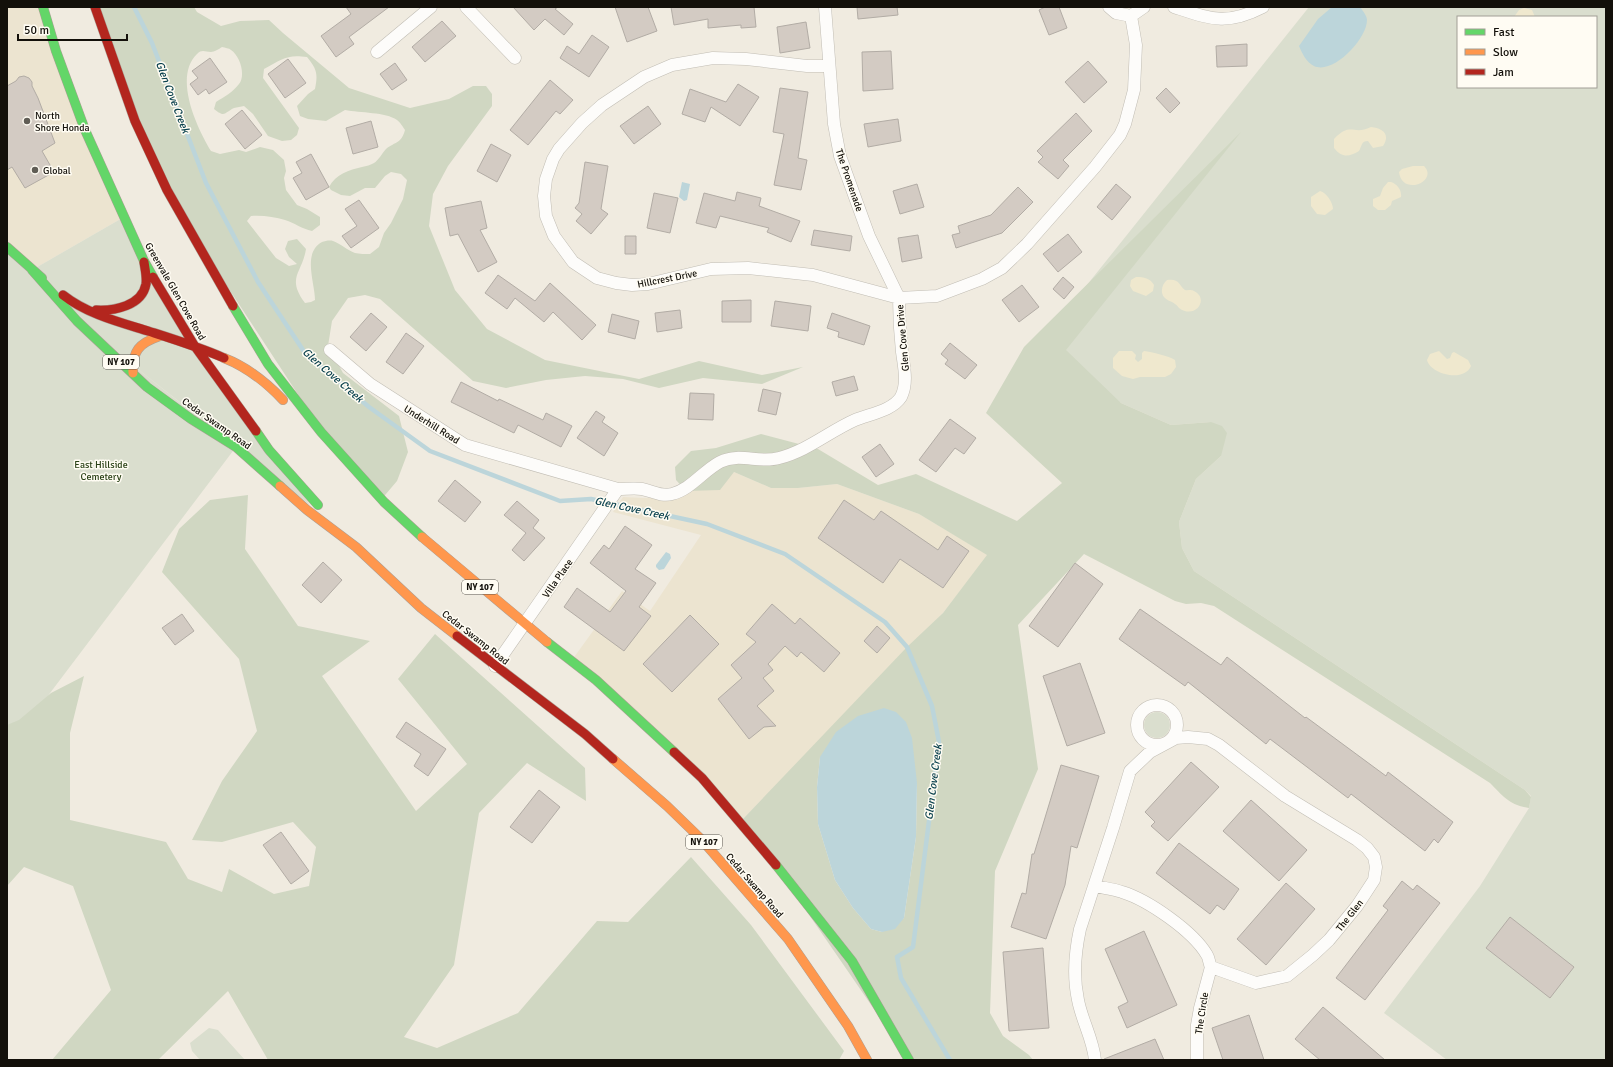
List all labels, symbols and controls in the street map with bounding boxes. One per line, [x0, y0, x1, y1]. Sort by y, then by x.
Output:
scale bar [18, 16, 127, 42]
legend [1457, 16, 1597, 88]
text: 50 m [24, 23, 49, 38]
text: Fast [1493, 25, 1514, 40]
text: Slow [1493, 45, 1518, 60]
water label: Glen Cove Creek [153, 59, 193, 136]
text: Jam [1493, 65, 1514, 80]
place label: North Shore Honda [35, 110, 90, 134]
marker: North Shore Honda [22, 116, 32, 126]
street label: The Promenade [833, 147, 865, 213]
marker: Global [30, 165, 40, 175]
place label: Global [43, 165, 71, 177]
street label: Greenvale Glen Cove Road [142, 240, 208, 343]
street label: Hillcrest Drive [636, 267, 698, 291]
street label: Glen Cove Drive [894, 304, 912, 372]
water label: Glen Cove Creek [300, 346, 367, 406]
road number: NY 107 [103, 355, 139, 369]
street label: Cedar Swamp Road [180, 395, 253, 452]
street label: Underhill Road [401, 403, 462, 447]
park label: East Hillside Cemetery [74, 459, 128, 483]
water label: Glen Cove Creek [593, 494, 672, 523]
street label: Villa Place [540, 557, 576, 600]
road number: NY 107 [462, 580, 498, 594]
street label: Cedar Swamp Road [440, 608, 511, 668]
water label: Glen Cove Creek [922, 742, 945, 821]
road number: NY 107 [686, 835, 722, 849]
street label: Cedar Swamp Road [723, 851, 786, 920]
street label: The Glen [1334, 897, 1366, 934]
street label: The Circle [1193, 991, 1211, 1035]

